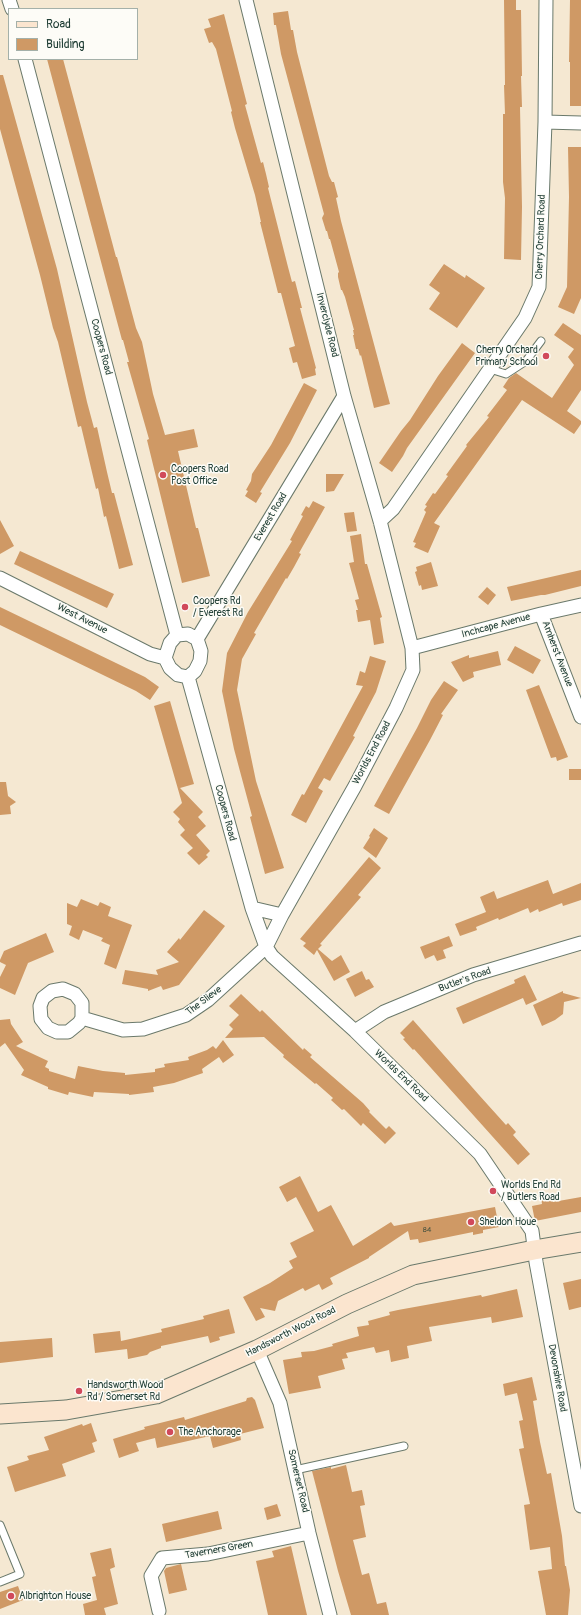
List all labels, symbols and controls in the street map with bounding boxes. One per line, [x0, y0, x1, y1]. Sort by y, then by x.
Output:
legend [8, 8, 138, 60]
text: Road [46, 17, 71, 32]
text: Building [46, 37, 85, 52]
street label: Cherry Orchard Road [534, 194, 548, 280]
street label: Inverclyde Road [313, 292, 341, 358]
street label: Coopers Road [88, 318, 114, 376]
place label: Cherry Orchard Primary School [475, 344, 538, 368]
marker: Cherry Orchard Primary School [541, 351, 551, 361]
place label: Coopers Road Post Office [171, 463, 229, 486]
marker: Coopers Road Post Office [158, 470, 168, 480]
street label: Everest Road [252, 491, 290, 543]
place label: Coopers Rd / Everest Rd [193, 595, 243, 618]
street label: West Avenue [55, 601, 109, 637]
marker: Coopers Rd / Everest Rd [180, 602, 190, 612]
street label: Inchcape Avenue [460, 611, 532, 641]
street label: Amherst Avenue [539, 619, 575, 689]
street label: Worlds End Road [350, 719, 394, 787]
street label: Coopers Road [212, 784, 238, 842]
street label: Butler's Road [437, 965, 493, 995]
street label: The Slieve [184, 984, 224, 1018]
street label: Worlds End Road [372, 1047, 430, 1105]
place label: Worlds End Rd / Butlers Road [501, 1179, 561, 1202]
marker: Worlds End Rd / Butlers Road [488, 1186, 498, 1196]
place label: Sheldon Houe [479, 1216, 536, 1228]
marker: Sheldon Houe [466, 1217, 476, 1227]
house number: 84 [423, 1225, 431, 1235]
street label: Handsworth Wood Road [244, 1304, 338, 1360]
street label: Devonshire Road [545, 1343, 569, 1413]
place label: Handsworth Wood Rd / Somerset Rd [87, 1379, 163, 1402]
marker: Handsworth Wood Rd / Somerset Rd [74, 1386, 84, 1396]
place label: The Anchorage [178, 1426, 241, 1438]
marker: The Anchorage [165, 1427, 175, 1437]
street label: Somerset Road [285, 1448, 311, 1514]
street label: Taverners Green [184, 1538, 254, 1562]
place label: Albrighton House [19, 1590, 91, 1602]
marker: Albrighton House [6, 1591, 16, 1601]

